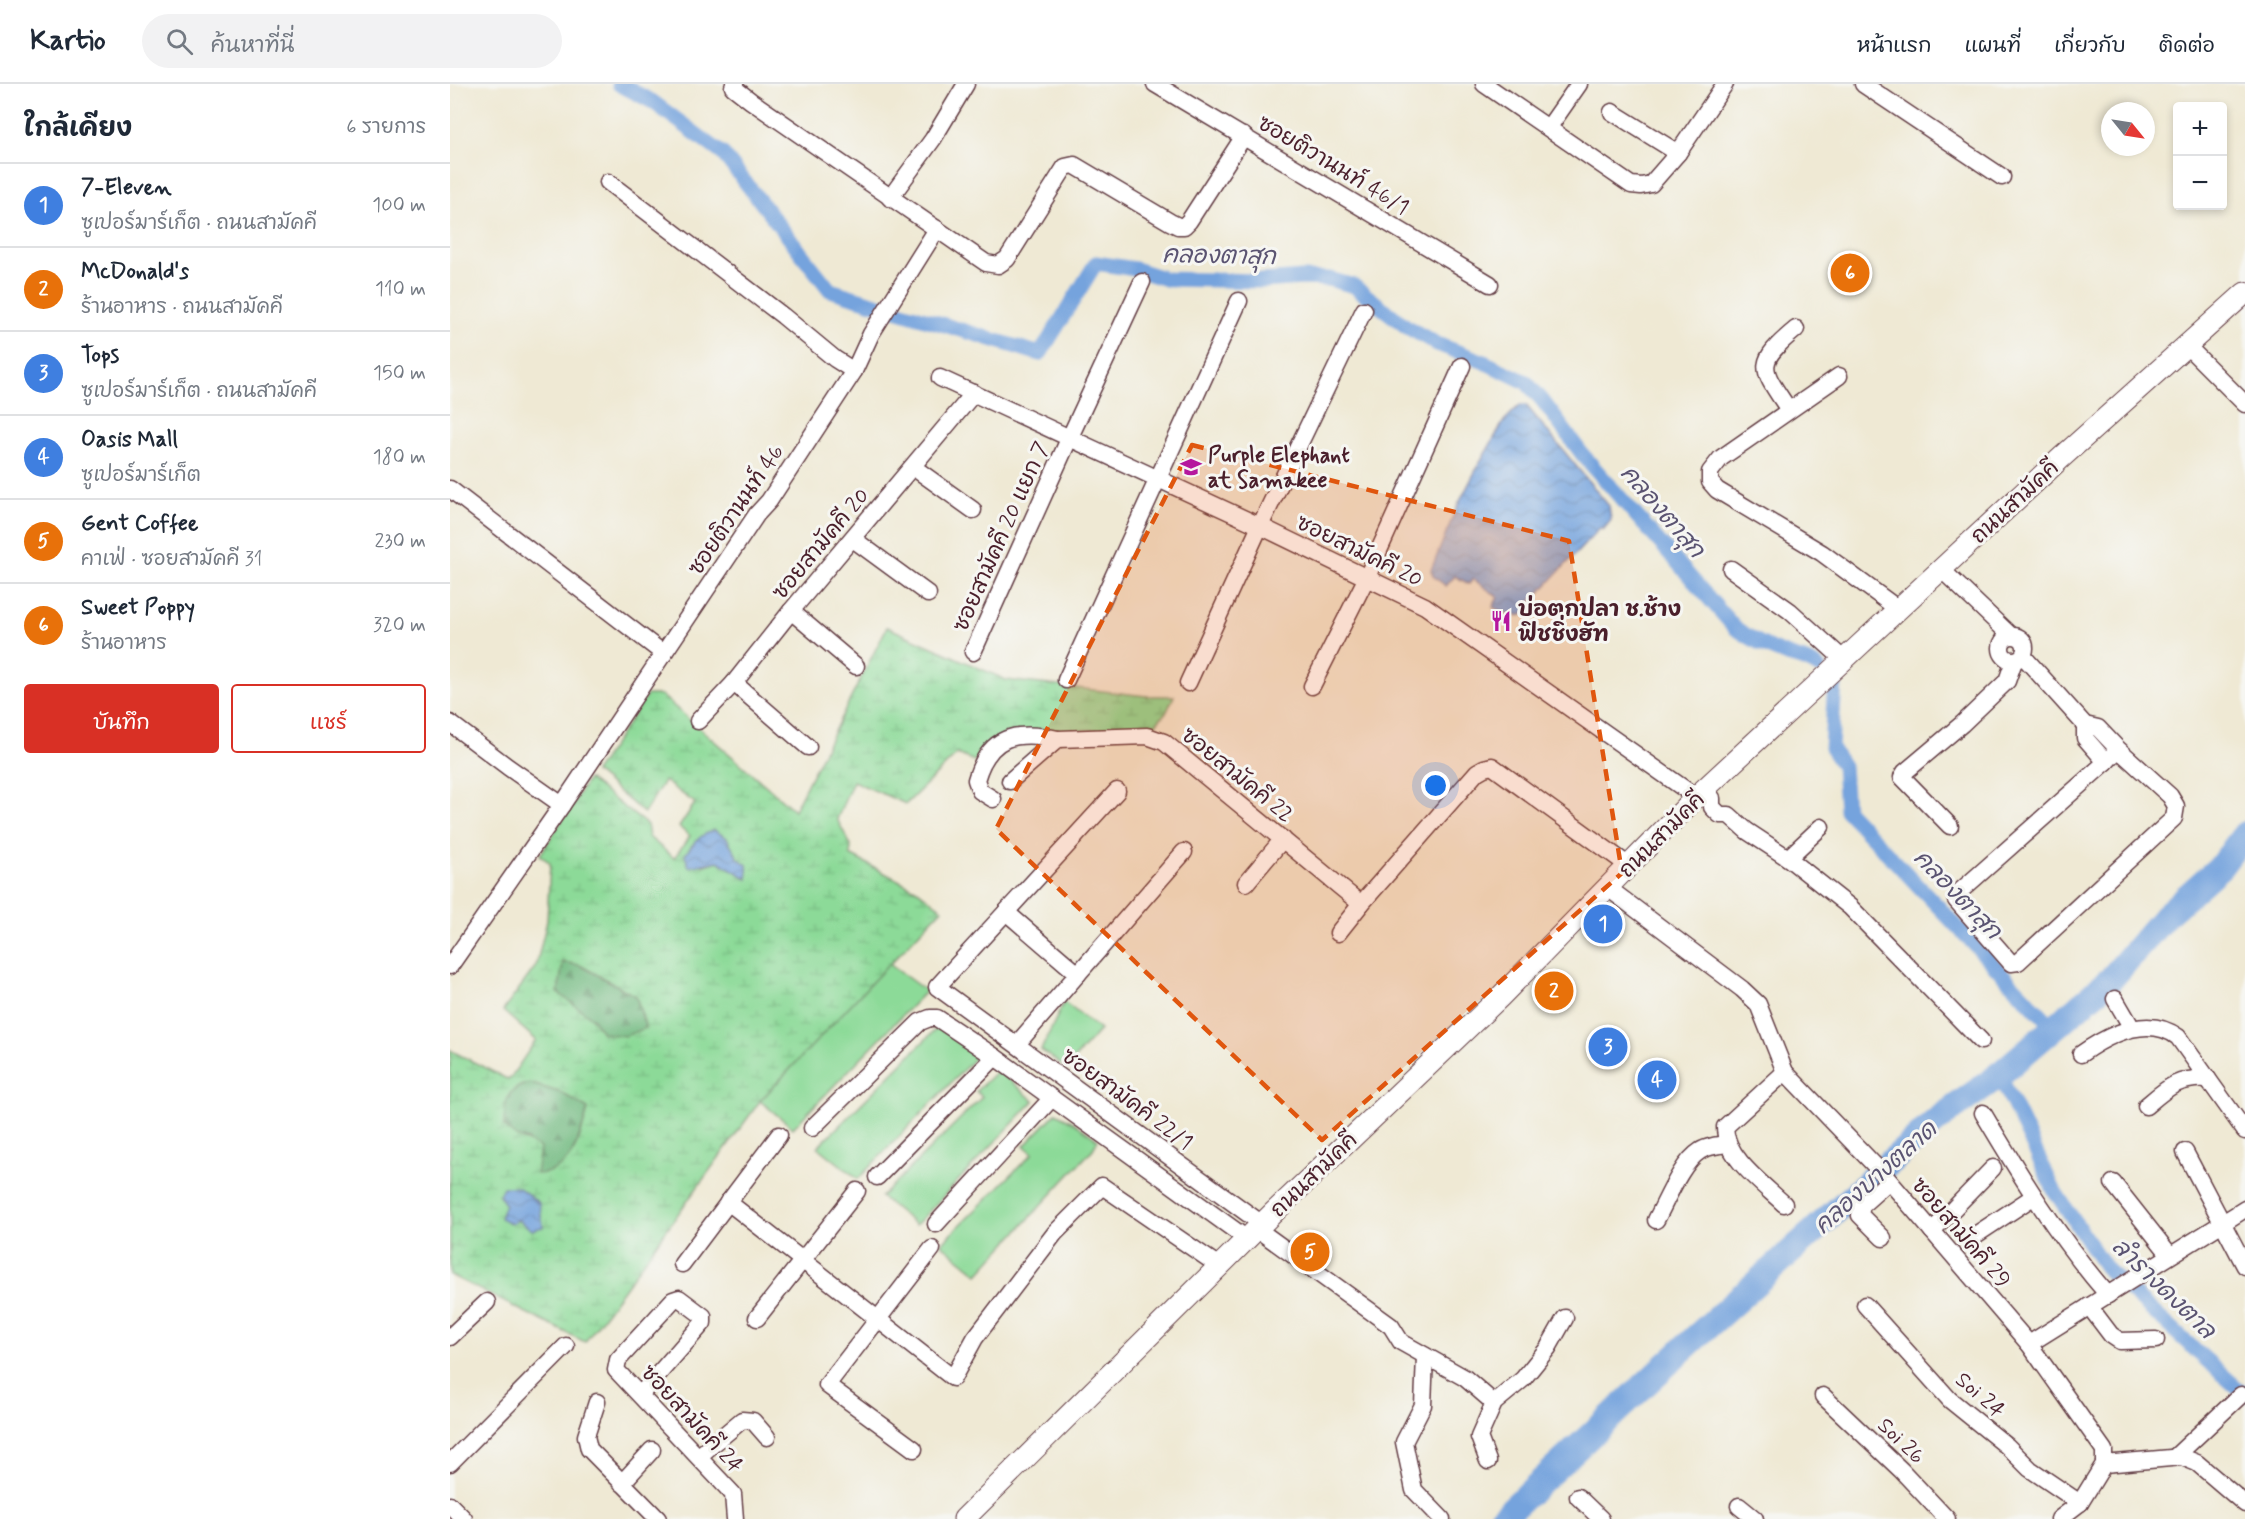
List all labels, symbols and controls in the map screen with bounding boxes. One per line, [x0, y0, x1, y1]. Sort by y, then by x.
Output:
search box [142, 14, 562, 68]
text: Kartio [30, 23, 106, 60]
icon: search [163, 25, 196, 58]
text: ค้นหาที่นี่ [211, 32, 294, 60]
text: หน้าแรก [1857, 32, 1932, 60]
text: แผนที่ [1965, 32, 2021, 60]
text: เกี่ยวกับ [2054, 32, 2126, 60]
text: ติดต่อ [2159, 32, 2215, 60]
north arrow [2101, 102, 2155, 156]
map controls [2173, 102, 2227, 210]
button: + [2173, 102, 2227, 156]
street label: ซอยติวานนท์ 46/1 [1252, 108, 1415, 222]
text: ใกล้เคียง [24, 112, 132, 146]
text: 6 รายการ [346, 114, 426, 141]
button: − [2173, 156, 2227, 210]
text: 7-Eleven [81, 174, 171, 202]
text: 1 [39, 192, 48, 219]
text: 100 m [372, 192, 426, 219]
text: ซูเปอร์มาร์เก็ต · ถนนสามัคคี [81, 210, 317, 237]
water label: คลองตาสุก [1162, 240, 1278, 274]
pin: 6 [1830, 250, 1870, 296]
text: McDonald's [81, 258, 189, 286]
text: 2 [39, 276, 48, 303]
text: 110 m [375, 276, 426, 303]
text: ร้านอาหาร · ถนนสามัคคี [81, 294, 283, 321]
text: Tops [81, 342, 119, 370]
text: 3 [39, 360, 48, 387]
text: 150 m [373, 360, 426, 387]
text: ซูเปอร์มาร์เก็ต · ถนนสามัคคี [81, 378, 317, 405]
text: Oasis Mall [81, 426, 178, 454]
street label: ซอยสามัคคี 20 แยก 7 [946, 437, 1056, 636]
street label: ซอยติวานนท์ 46 [681, 438, 791, 581]
place label: Purple Elephant at Samakee [1208, 442, 1350, 495]
text: 4 [38, 444, 49, 471]
text: 180 m [373, 444, 426, 471]
street label: ถนนสามัคคี [1965, 454, 2065, 550]
school or university icon: Purple Elephant at Samakee [1179, 455, 1203, 479]
water label: คลองตาสุก [1612, 459, 1712, 567]
text: ซูเปอร์มาร์เก็ต [81, 462, 201, 489]
street label: ซอยสามัคคี 20 [766, 482, 876, 606]
street label: ซอยสามัคคี 20 [1291, 508, 1427, 594]
text: Gent Coffee [81, 510, 198, 538]
text: 5 [38, 528, 50, 555]
text: 230 m [374, 528, 426, 555]
text: คาเฟ่ · ซอยสามัคคี 31 [81, 546, 262, 573]
text: Sweet Poppy [81, 594, 195, 622]
place label: บ่อตกปลา ช.ช้าง ฟิชชิ่งฮัท [1518, 594, 1681, 649]
restaurant icon: บ่อตกปลา ช.ช้าง ฟิชชิ่งฮัท [1489, 609, 1513, 633]
text: 6 [38, 612, 49, 639]
text: 320 m [373, 612, 426, 639]
text: ร้านอาหาร [81, 630, 167, 657]
button: บันทึก [24, 684, 219, 753]
button: แชร์ [231, 684, 426, 753]
street label: ซอยสามัคคี 22 [1175, 721, 1299, 829]
your location [1421, 771, 1450, 800]
street label: ถนนสามัคคี [1613, 786, 1711, 884]
water label: คลองตาสุก [1906, 843, 2009, 948]
pin: 1 [1584, 902, 1622, 946]
pin: 2 [1534, 968, 1574, 1014]
pin: 3 [1588, 1024, 1628, 1070]
street label: ซอยสามัคคี 22/1 [1056, 1042, 1199, 1157]
pin: 4 [1638, 1058, 1676, 1102]
water label: คลองบางตลาด [1808, 1114, 1945, 1241]
street label: ถนนสามัคคี [1264, 1126, 1364, 1224]
street label: ซอยสามัคคี 29 [1905, 1171, 2017, 1294]
pin: 5 [1290, 1230, 1330, 1274]
water label: ลำรางดงตาล [2105, 1231, 2223, 1347]
street label: ซอยสามัคคี 24 [634, 1359, 750, 1479]
street label: Soi 24 [1949, 1366, 2010, 1425]
street label: Soi 26 [1871, 1412, 1930, 1471]

